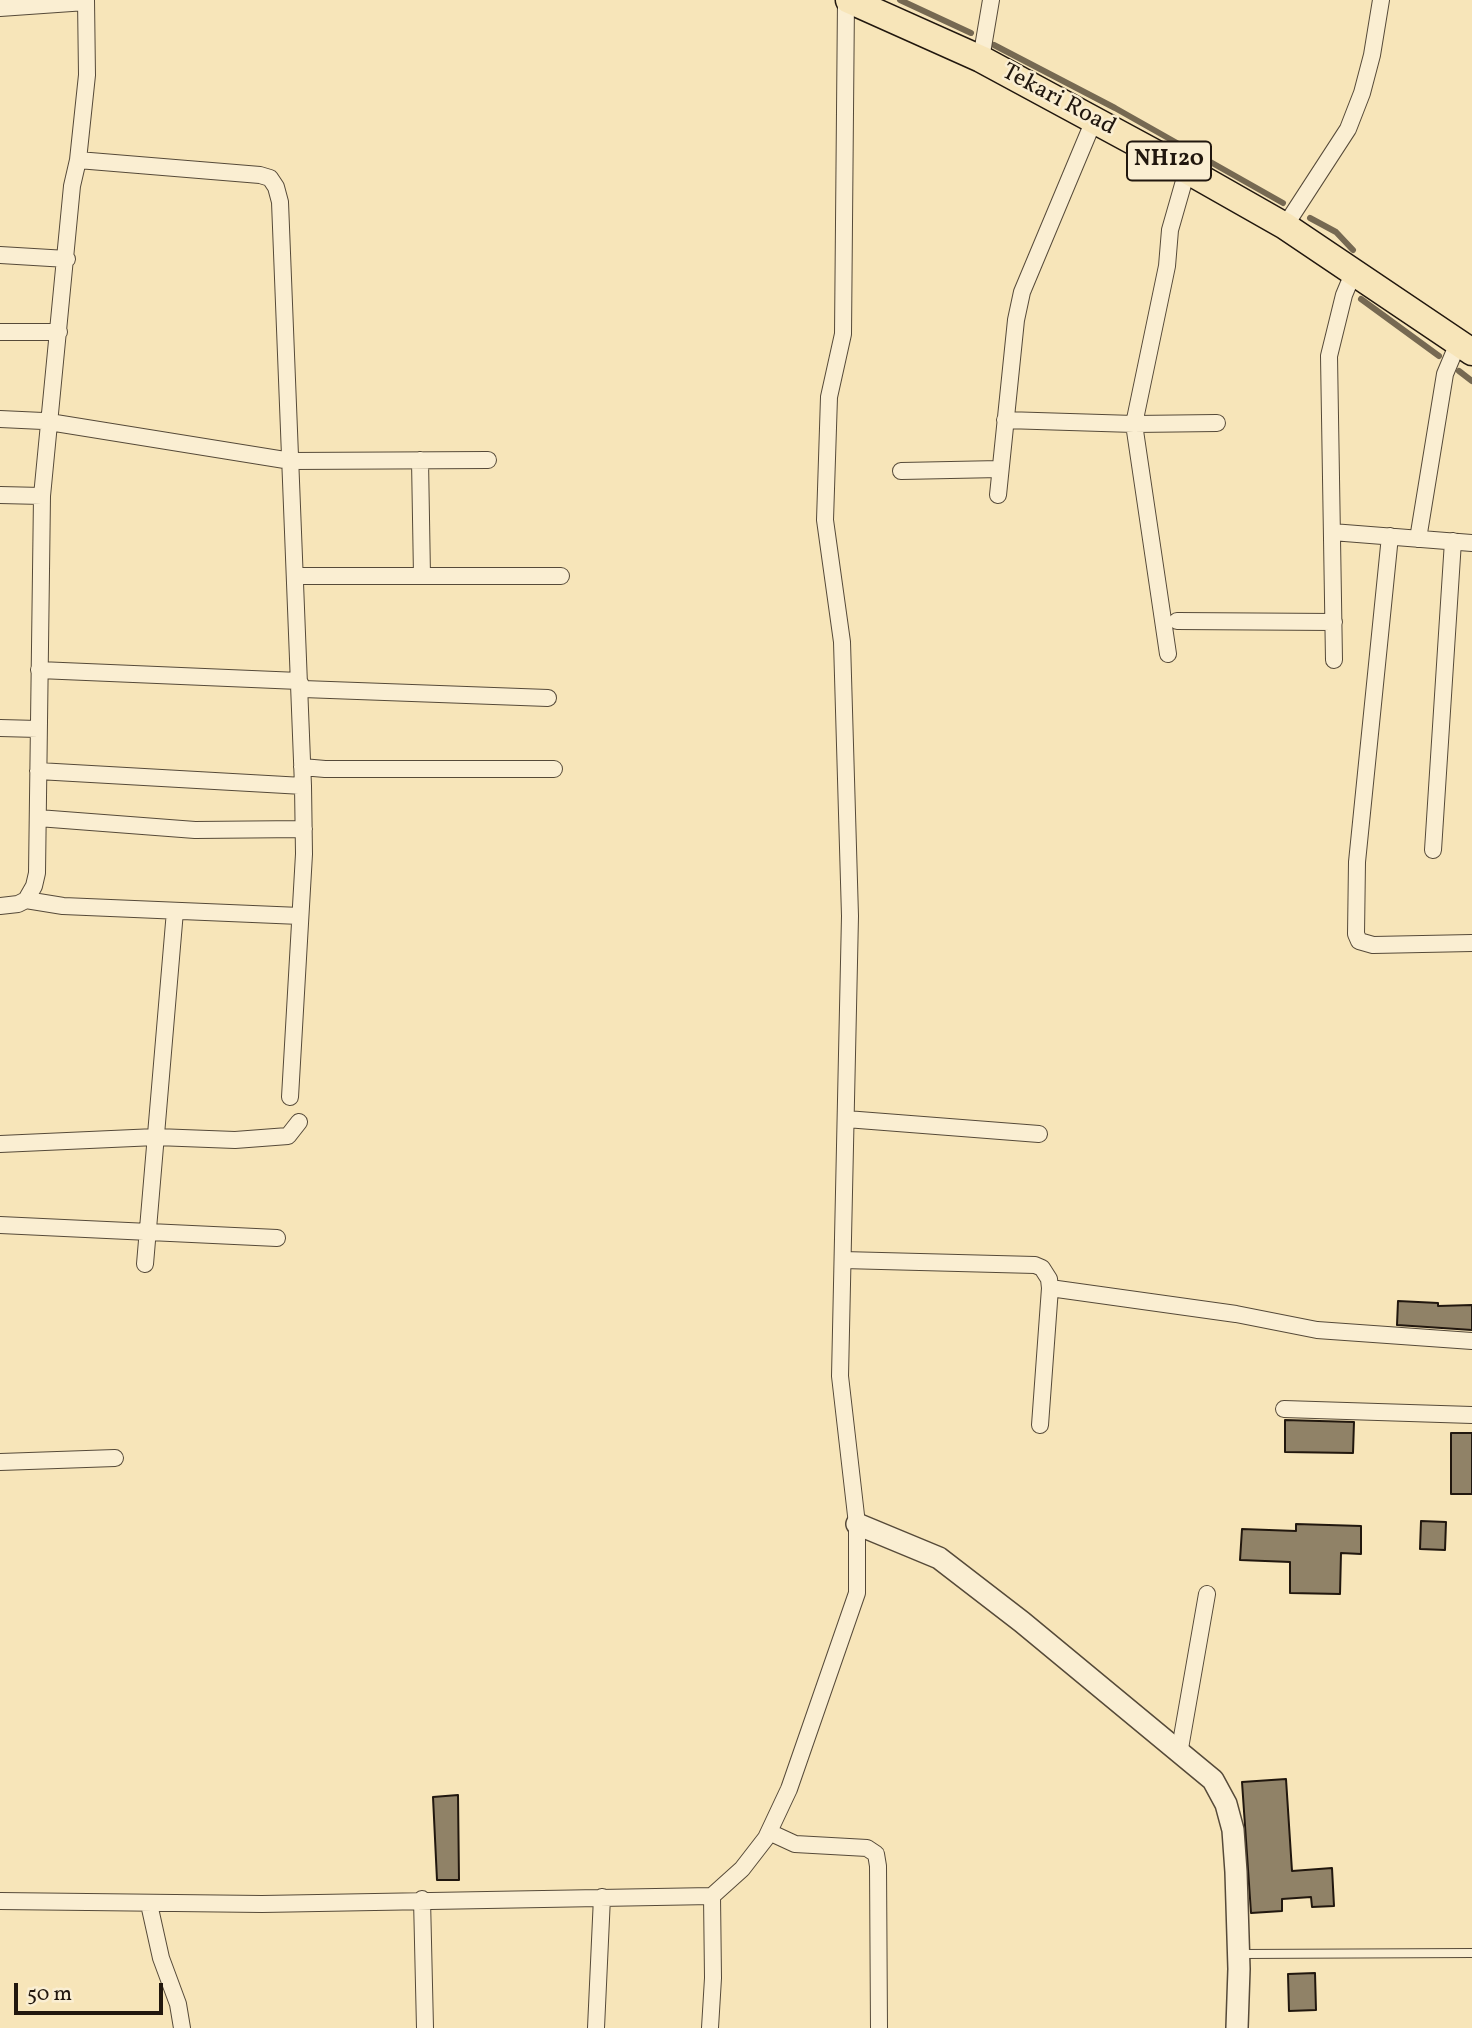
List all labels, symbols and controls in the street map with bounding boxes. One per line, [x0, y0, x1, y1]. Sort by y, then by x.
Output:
street label: Tekari Road [996, 59, 1120, 143]
road number: NH120 [1127, 142, 1211, 180]
scale bar [18, 1968, 166, 2012]
text: 50 m [27, 1980, 72, 2009]

